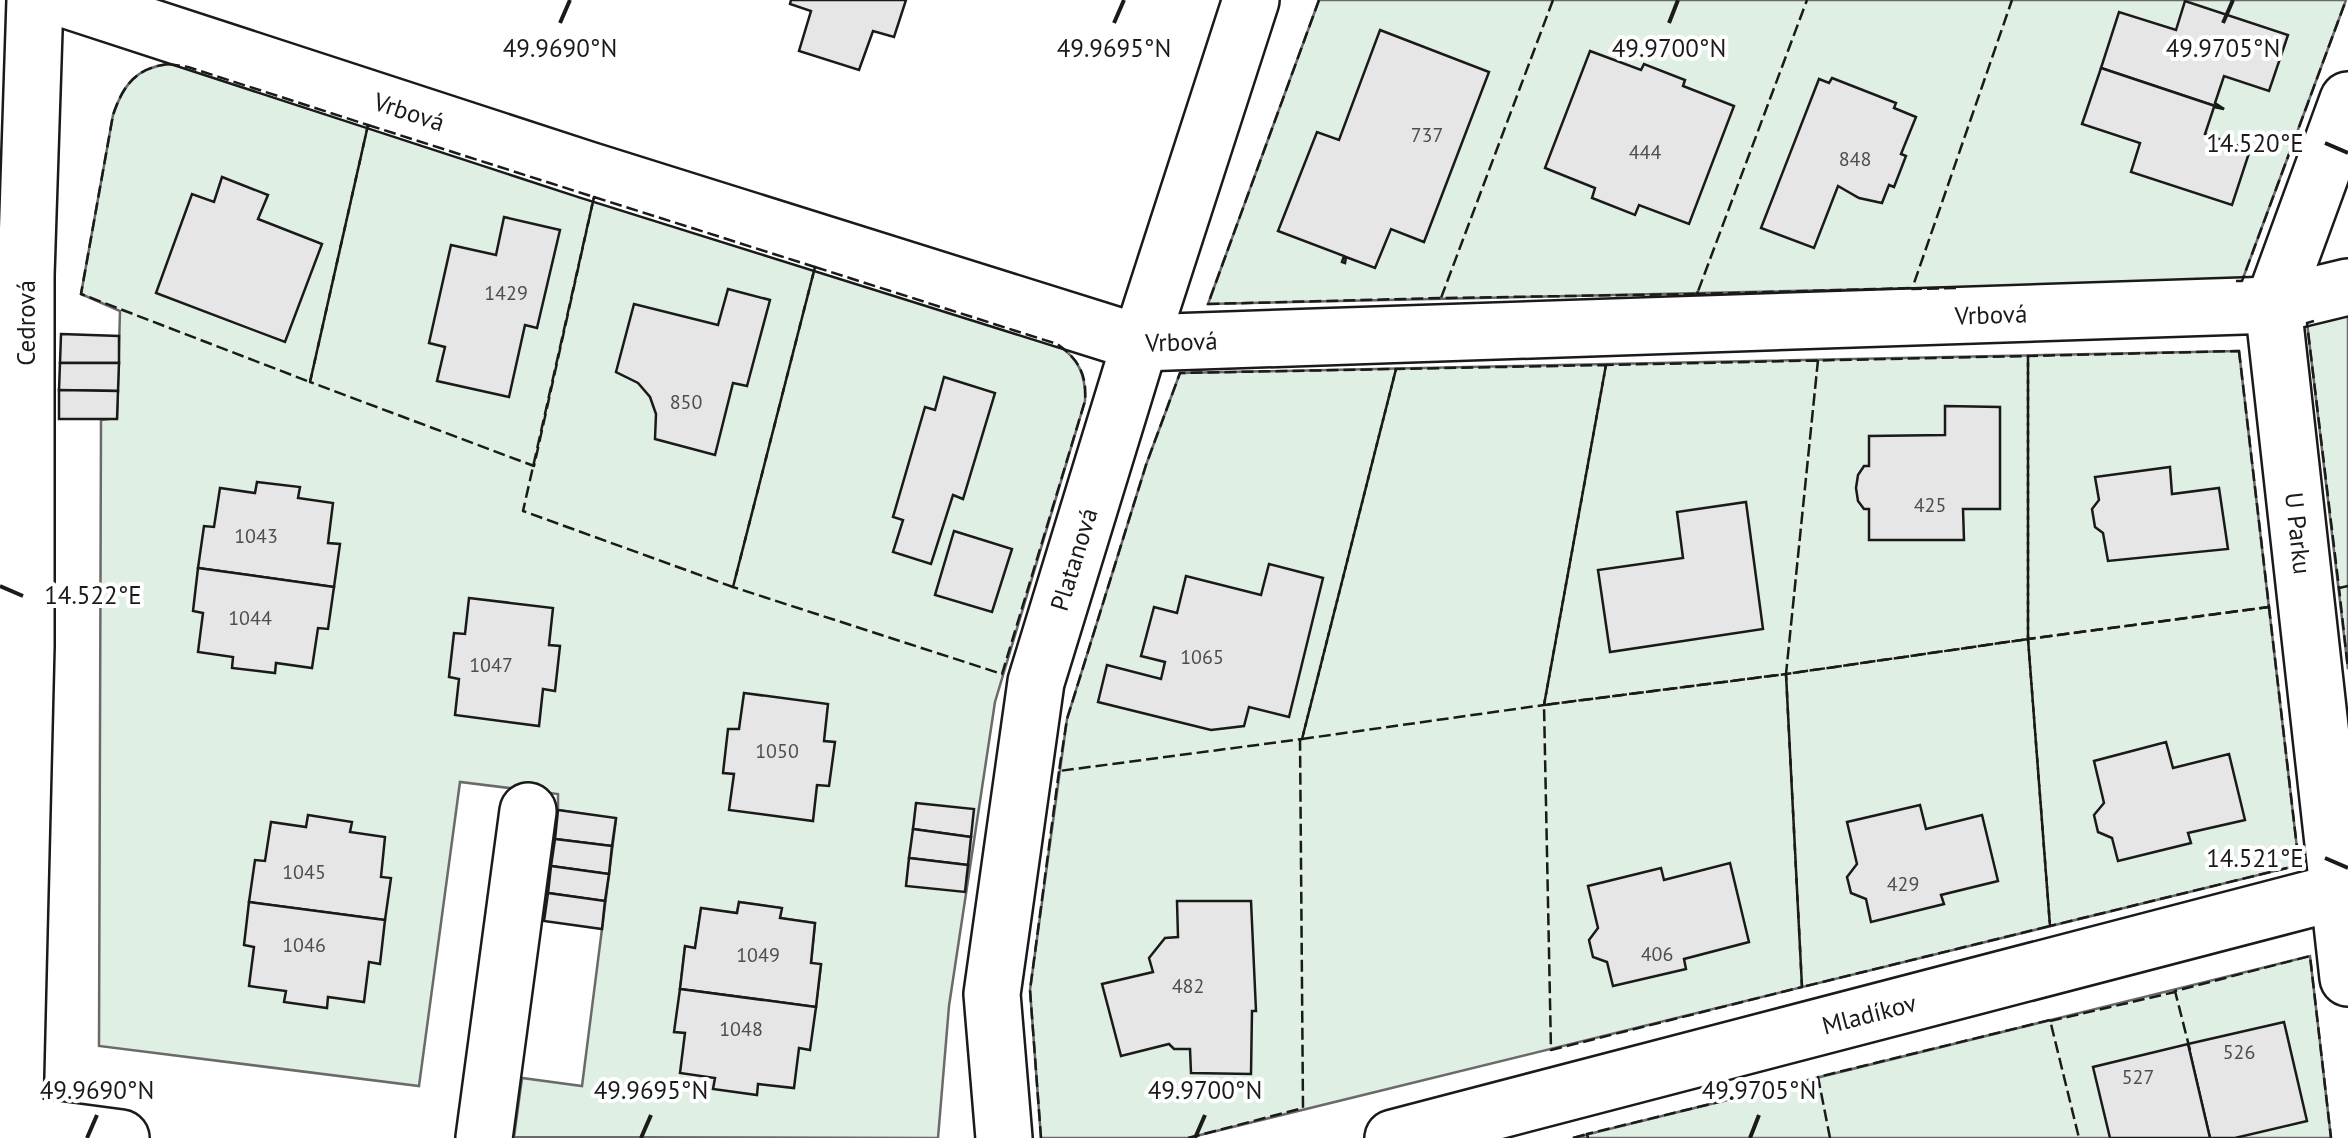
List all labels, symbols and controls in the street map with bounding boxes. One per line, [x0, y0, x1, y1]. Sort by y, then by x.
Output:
text: 49.9690°N [503, 32, 617, 64]
text: 49.9695°N [1057, 32, 1171, 64]
text: 49.9700°N [1612, 32, 1726, 64]
text: 49.9705°N [2166, 32, 2280, 64]
street label: Vrbová [369, 85, 449, 138]
house number: 737 [1411, 122, 1443, 148]
text: 14.520°E [2206, 127, 2304, 159]
house number: 444 [1629, 139, 1661, 165]
house number: 848 [1839, 146, 1871, 172]
street label: Cedrová [10, 280, 42, 366]
house number: 1429 [484, 280, 528, 306]
street label: Vrbová [1953, 297, 2028, 332]
street label: Vrbová [1144, 324, 1218, 359]
house number: 850 [670, 389, 702, 415]
street label: U Parku [2278, 491, 2319, 576]
house number: 425 [1914, 492, 1946, 518]
street label: Platanová [1043, 504, 1104, 615]
house number: 1043 [234, 523, 278, 549]
text: 14.522°E [44, 579, 142, 611]
house number: 1044 [228, 605, 272, 631]
house number: 1065 [1180, 644, 1224, 670]
house number: 1047 [469, 652, 513, 678]
house number: 1050 [755, 738, 799, 764]
text: 14.521°E [2206, 842, 2304, 874]
house number: 1045 [282, 859, 326, 885]
house number: 429 [1887, 871, 1919, 897]
house number: 1046 [282, 932, 326, 958]
house number: 406 [1641, 941, 1673, 967]
house number: 1049 [736, 942, 780, 968]
house number: 482 [1172, 973, 1204, 999]
street label: Mladíkov [1818, 986, 1920, 1042]
house number: 1048 [719, 1016, 763, 1042]
house number: 526 [2223, 1039, 2255, 1065]
house number: 527 [2122, 1064, 2154, 1090]
text: 49.9690°N [40, 1074, 154, 1106]
text: 49.9695°N [594, 1074, 708, 1106]
text: 49.9700°N [1148, 1074, 1262, 1106]
text: 49.9705°N [1702, 1074, 1816, 1106]

